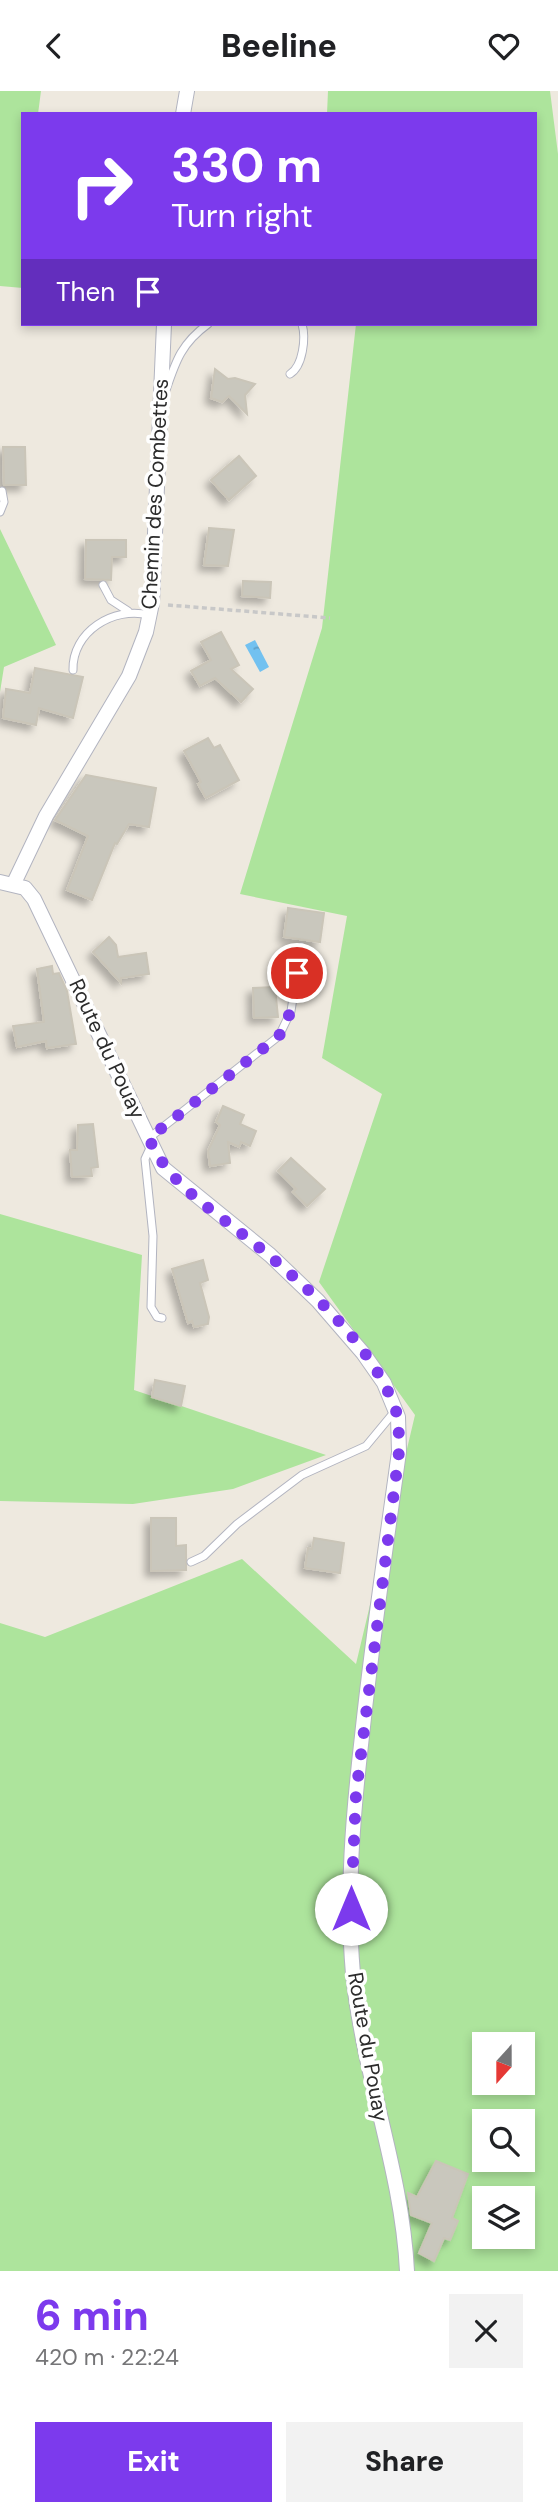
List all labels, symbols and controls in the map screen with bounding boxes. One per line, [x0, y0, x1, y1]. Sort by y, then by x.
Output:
text: Beeline [221, 25, 337, 67]
icon: back [35, 27, 73, 65]
icon: heart [485, 27, 523, 65]
text: 330 m [171, 133, 322, 197]
icon: right [56, 140, 147, 231]
text: Turn right [171, 195, 313, 237]
icon: arrive [129, 273, 167, 311]
text: Then [56, 275, 115, 309]
street label: Chemin des Combettes [135, 378, 175, 610]
pin [267, 943, 327, 1003]
icon: arrive [278, 954, 316, 992]
street label: Route du Pouay [62, 974, 152, 1124]
position arrow [314, 1872, 388, 1946]
street label: Route du Pouay [341, 1970, 395, 2124]
north arrow [472, 2032, 536, 2095]
map controls [472, 2032, 535, 2249]
button: search [472, 2109, 535, 2172]
button: layers [472, 2186, 535, 2249]
text: 6 min [35, 2288, 149, 2343]
button: close [449, 2294, 523, 2368]
text: 420 m · 22:24 [35, 2342, 179, 2372]
button: Exit [35, 2422, 272, 2502]
button: Share [286, 2422, 523, 2502]

